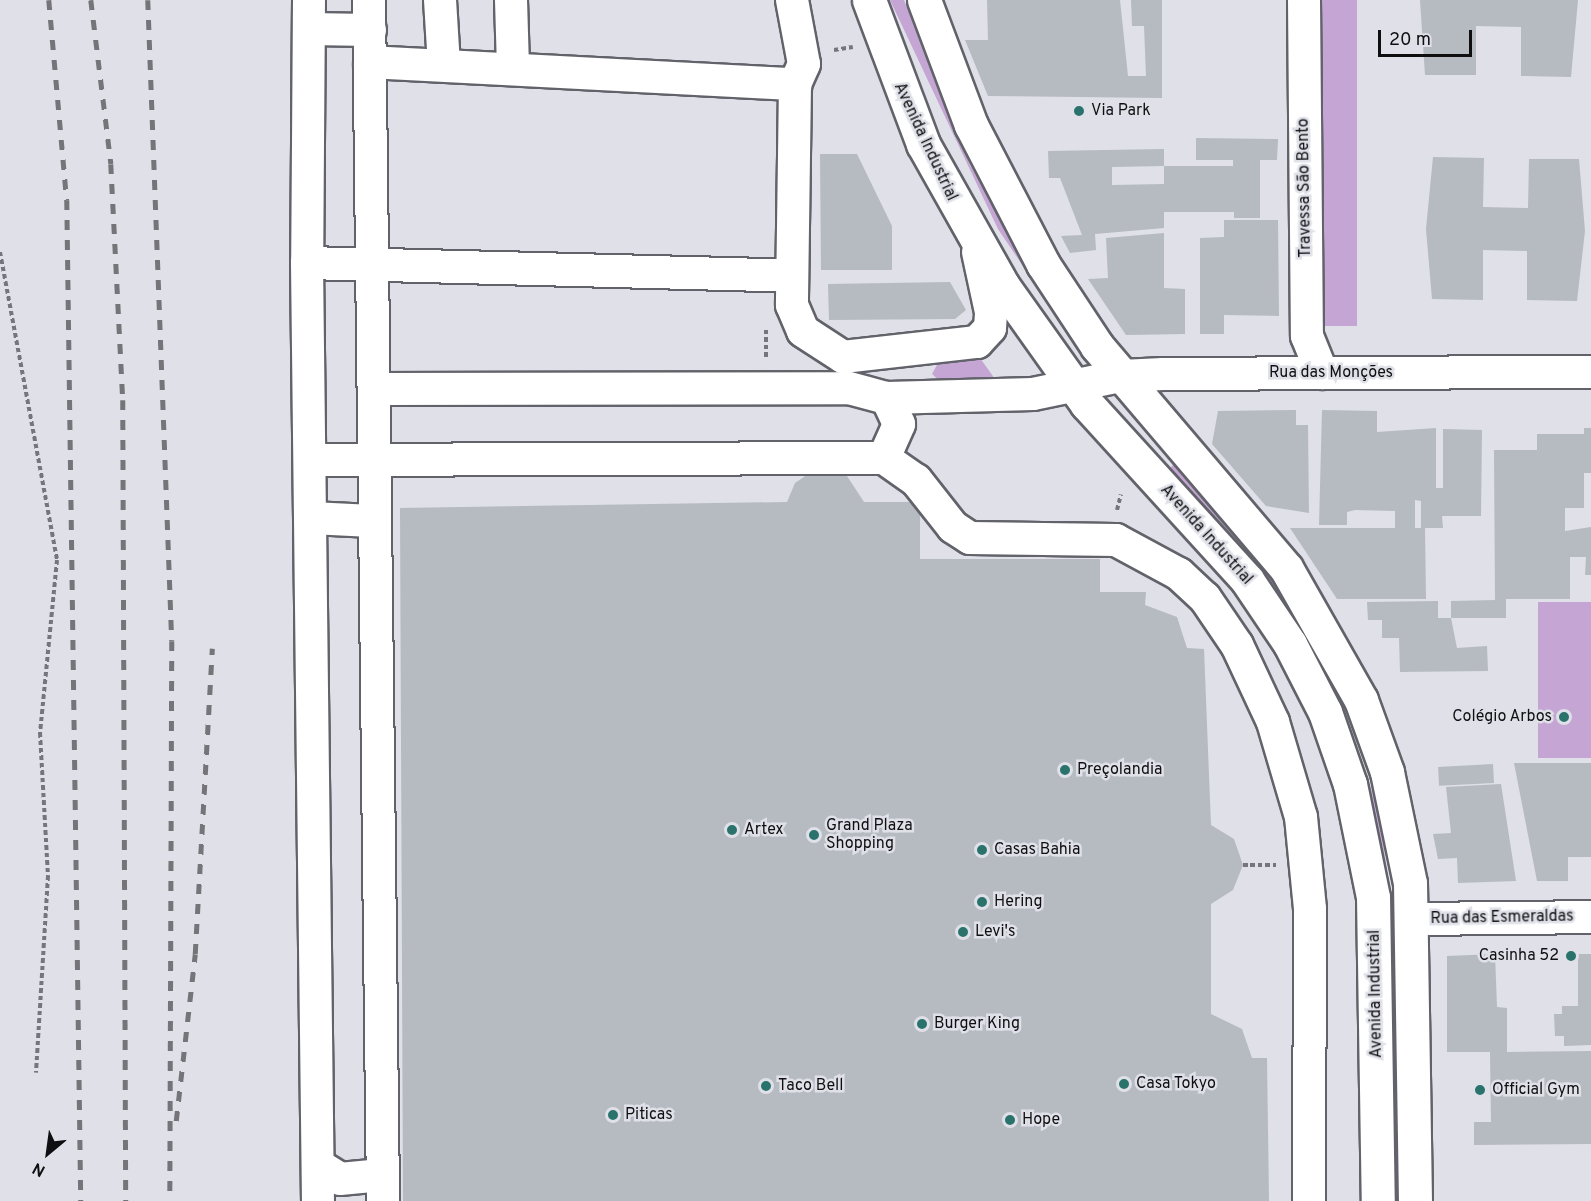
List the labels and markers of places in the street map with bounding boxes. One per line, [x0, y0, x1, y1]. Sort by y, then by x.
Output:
place label: Via Park [1091, 101, 1151, 121]
marker: Via Park [1072, 104, 1086, 118]
place label: Colégio Arbos [1452, 707, 1552, 727]
marker: Colégio Arbos [1557, 710, 1571, 724]
place label: Preçolandia [1077, 760, 1162, 780]
marker: Preçolandia [1058, 763, 1072, 777]
place label: Grand Plaza Shopping [826, 816, 913, 854]
place label: Artex [744, 820, 784, 840]
marker: Artex [725, 823, 739, 837]
marker: Grand Plaza Shopping [807, 828, 821, 842]
place label: Casas Bahia [994, 840, 1080, 860]
marker: Casas Bahia [975, 843, 989, 857]
place label: Hering [994, 892, 1042, 912]
marker: Hering [975, 895, 989, 909]
place label: Levi's [975, 922, 1015, 942]
marker: Levi's [956, 925, 970, 939]
place label: Casinha 52 [1479, 946, 1559, 966]
marker: Casinha 52 [1564, 949, 1578, 963]
place label: Burger King [934, 1014, 1020, 1034]
marker: Burger King [915, 1017, 929, 1031]
place label: Casa Tokyo [1136, 1074, 1217, 1094]
place label: Taco Bell [778, 1076, 843, 1096]
marker: Casa Tokyo [1117, 1077, 1131, 1091]
marker: Taco Bell [759, 1079, 773, 1093]
place label: Official Gym [1492, 1080, 1580, 1100]
marker: Official Gym [1473, 1083, 1487, 1097]
place label: Piticas [625, 1105, 673, 1125]
marker: Piticas [606, 1108, 620, 1122]
place label: Hope [1022, 1110, 1060, 1130]
marker: Hope [1003, 1113, 1017, 1127]

